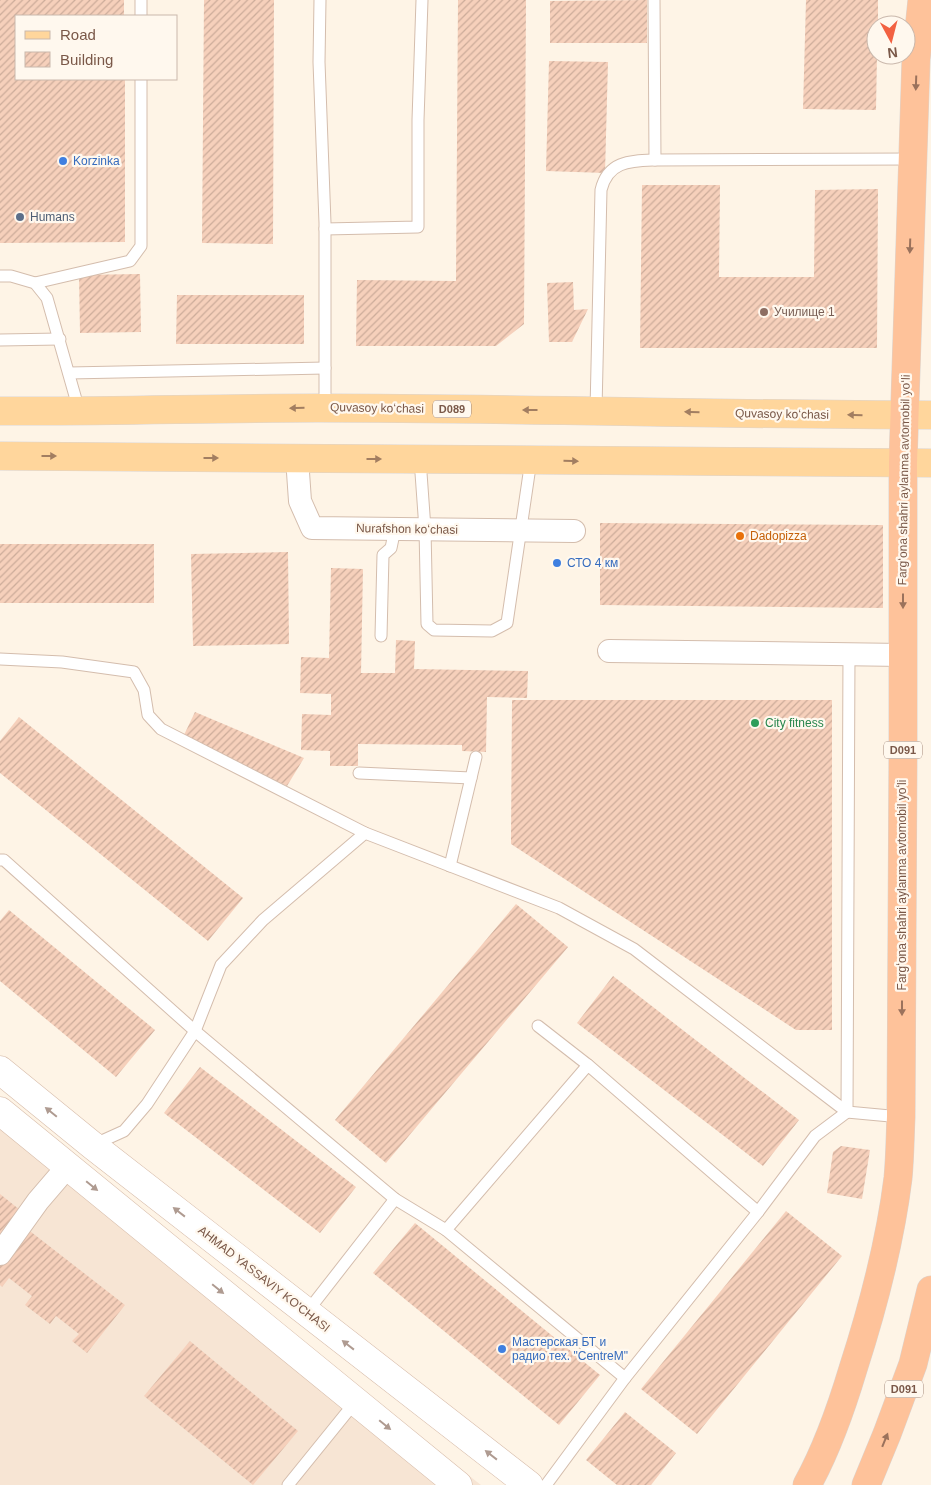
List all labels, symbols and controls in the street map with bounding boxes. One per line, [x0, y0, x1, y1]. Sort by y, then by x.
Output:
legend [15, 15, 178, 80]
north arrow [866, 15, 916, 65]
text: Road [60, 26, 96, 43]
text: N [887, 44, 899, 61]
text: Building [60, 51, 113, 68]
one-way arrow [911, 76, 919, 92]
place label: Korzinka [73, 154, 120, 168]
marker: Korzinka [57, 155, 69, 167]
place label: Humans [30, 210, 75, 224]
marker: Humans [14, 211, 26, 223]
one-way arrow [906, 238, 914, 254]
place label: Училище 1 [774, 305, 835, 319]
marker: Училище 1 [758, 306, 770, 318]
street label: Fargʻona shahri aylanma avtomobil yoʻli [895, 375, 913, 585]
street label: Quvasoy koʻchasi [330, 400, 424, 416]
road number: D089 [433, 400, 471, 418]
one-way arrow [289, 404, 305, 412]
one-way arrow [522, 406, 538, 414]
street label: Quvasoy koʻchasi [735, 406, 829, 422]
one-way arrow [684, 408, 700, 416]
one-way arrow [847, 411, 863, 419]
one-way arrow [41, 452, 57, 460]
one-way arrow [203, 454, 219, 462]
one-way arrow [366, 455, 382, 463]
one-way arrow [563, 457, 579, 465]
street label: Nurafshon koʻchasi [356, 521, 458, 537]
place label: Dadopizza [750, 529, 807, 543]
marker: Dadopizza [734, 530, 746, 542]
place label: СТО 4 км [567, 556, 618, 570]
marker: СТО 4 км [551, 557, 563, 569]
one-way arrow [899, 593, 907, 609]
place label: City fitness [765, 716, 824, 730]
marker: City fitness [749, 717, 761, 729]
road number: D091 [884, 742, 922, 758]
street label: Fargʻona shahri aylanma avtomobil yoʻli [895, 780, 909, 990]
one-way arrow [897, 1000, 905, 1016]
one-way arrow [45, 1106, 58, 1117]
one-way arrow [86, 1180, 99, 1191]
one-way arrow [173, 1207, 186, 1218]
street label: AHMAD YASSAVIY KO'CHASI [195, 1223, 333, 1335]
one-way arrow [212, 1283, 225, 1294]
place label: Мастерская БТ и радио тех. "CentreM" [512, 1335, 628, 1363]
one-way arrow [342, 1339, 355, 1350]
marker: Мастерская БТ и радио тех. "CentreM" [496, 1343, 508, 1355]
road number: D091 [885, 1380, 923, 1398]
one-way arrow [378, 1419, 391, 1430]
one-way arrow [881, 1432, 889, 1447]
one-way arrow [484, 1450, 497, 1460]

